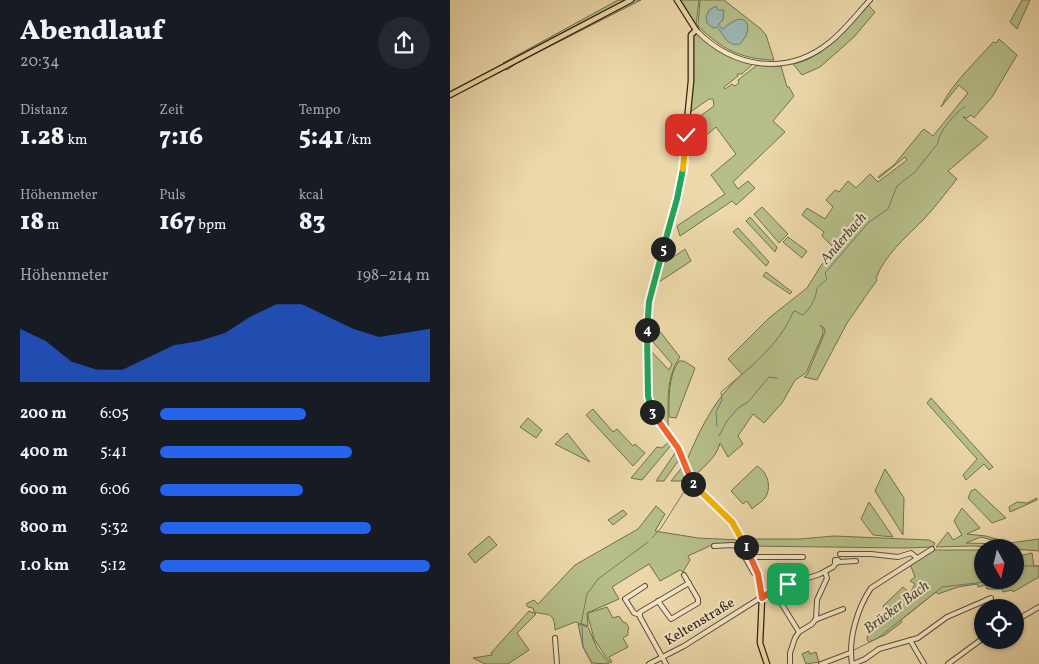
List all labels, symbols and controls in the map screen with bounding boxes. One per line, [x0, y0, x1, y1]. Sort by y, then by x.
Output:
text: Abendlauf [20, 12, 163, 51]
button: share [378, 17, 430, 69]
text: 20:34 [20, 51, 60, 73]
text: Distanz [20, 101, 68, 120]
text: Zeit [159, 101, 184, 120]
text: Tempo [299, 101, 340, 120]
pin [665, 114, 707, 156]
text: 1.28 [20, 120, 65, 155]
text: 7:16 [159, 120, 203, 155]
text: 5:41 [299, 120, 344, 155]
icon: check [672, 121, 700, 149]
text: km [65, 131, 87, 150]
text: /km [344, 131, 372, 150]
text: Höhenmeter [20, 186, 98, 205]
text: Puls [159, 186, 186, 205]
text: kcal [299, 186, 324, 205]
text: 18 [20, 205, 44, 240]
text: 167 [159, 205, 196, 240]
text: 83 [299, 205, 325, 240]
water label: Anderbach [815, 209, 872, 270]
text: m [44, 216, 59, 235]
text: bpm [196, 216, 226, 235]
pin: 5 [650, 236, 676, 262]
text: 5 [660, 240, 667, 259]
text: Höhenmeter [20, 265, 109, 287]
text: 198–214 m [357, 265, 430, 287]
pin: 4 [634, 318, 660, 342]
text: 4 [643, 321, 652, 340]
pin: 3 [640, 400, 664, 424]
text: 200 m [20, 403, 67, 425]
text: 6:05 [100, 403, 129, 425]
text: 3 [649, 403, 656, 422]
text: 400 m [20, 441, 68, 463]
text: 5:41 [100, 441, 127, 463]
pin: 2 [680, 472, 706, 496]
text: 2 [690, 475, 697, 494]
text: 600 m [20, 479, 67, 501]
text: 6:06 [100, 479, 130, 501]
text: 800 m [20, 517, 67, 539]
text: 5:32 [100, 517, 128, 539]
pin: 1 [734, 534, 758, 560]
text: 1 [744, 538, 749, 557]
north arrow [974, 539, 1024, 589]
map controls [974, 539, 1024, 649]
text: 1.0 km [20, 555, 69, 577]
text: 5:12 [100, 555, 126, 577]
pin [767, 563, 809, 605]
icon: arrive [774, 570, 802, 598]
water label: Brücker Bach [860, 576, 934, 640]
street label: Keltenstraße [662, 594, 739, 650]
button: locate [974, 599, 1024, 649]

